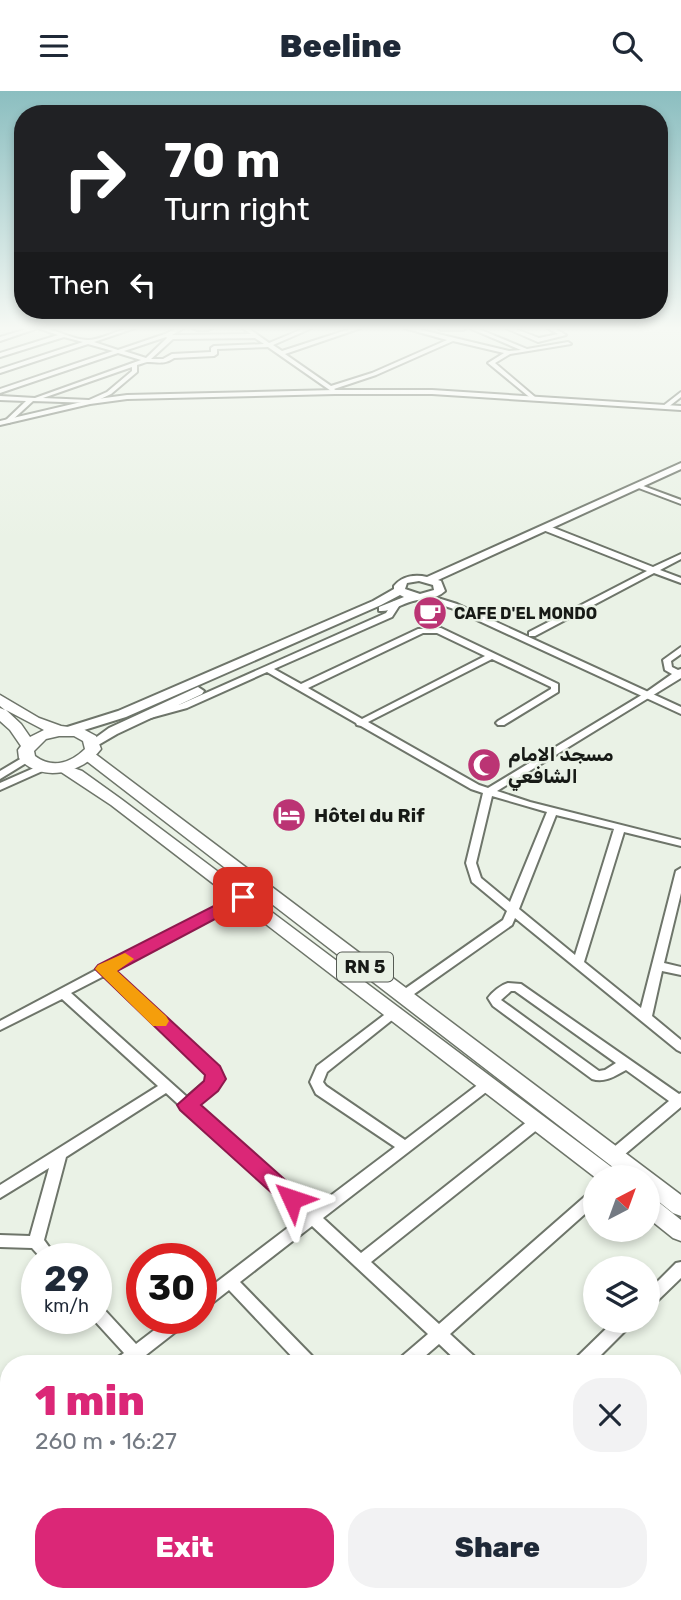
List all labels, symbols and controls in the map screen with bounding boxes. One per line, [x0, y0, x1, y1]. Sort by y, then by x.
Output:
icon: menu [35, 27, 73, 65]
text: Beeline [279, 27, 402, 65]
icon: search [608, 27, 646, 65]
text: 70 m [164, 131, 281, 189]
icon: right [49, 133, 140, 224]
text: Turn right [164, 190, 309, 228]
icon: left [124, 266, 162, 304]
text: Then [49, 270, 110, 301]
cafe icon: CAFE D'EL MONDO [411, 594, 449, 632]
place label: CAFE D'EL MONDO [454, 604, 597, 623]
place label: مسجد الامام الشافعي [508, 743, 614, 791]
mosque icon: مسجد الامام الشافعي [465, 746, 503, 784]
hotel icon: Hôtel du Rif [270, 796, 308, 834]
place label: Hôtel du Rif [314, 804, 425, 827]
pin [213, 867, 273, 927]
icon: arrive [224, 878, 262, 916]
road number: RN 5 [337, 953, 393, 981]
position arrow [255, 1162, 329, 1236]
north arrow [583, 1165, 660, 1243]
map controls [583, 1165, 660, 1333]
speed limit sign: 30 [126, 1243, 217, 1334]
button: layers [583, 1256, 660, 1333]
text: 29 [44, 1258, 89, 1300]
text: km/h [44, 1295, 89, 1317]
text: 1 min [35, 1376, 145, 1426]
button: close [573, 1378, 647, 1452]
text: 260 m · 16:27 [35, 1427, 177, 1455]
button: Exit [35, 1508, 334, 1588]
button: Share [348, 1508, 647, 1588]

